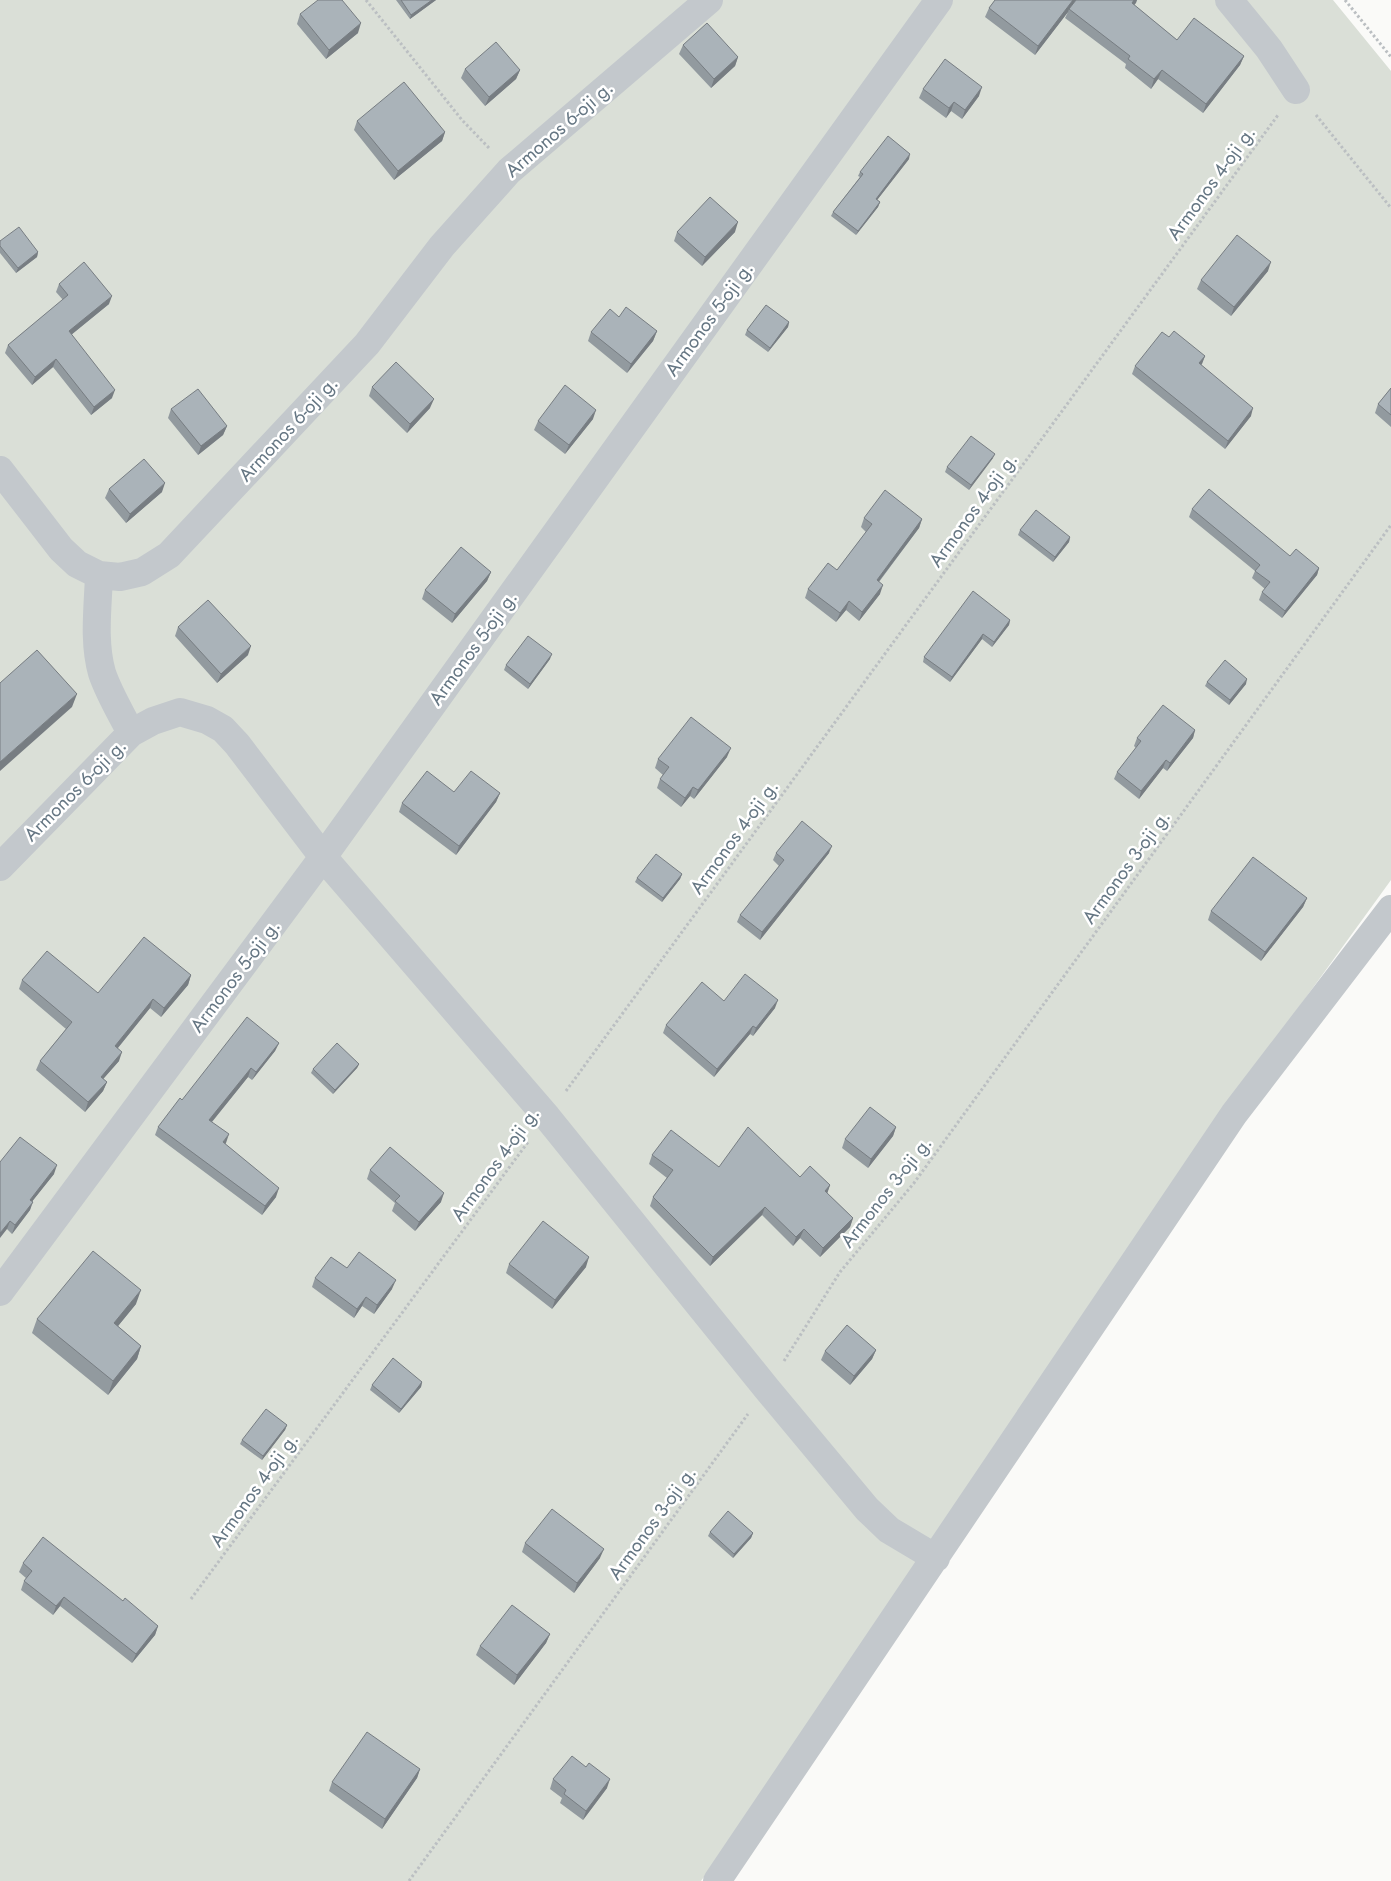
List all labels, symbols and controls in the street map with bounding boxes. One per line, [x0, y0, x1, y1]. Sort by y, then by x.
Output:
street label: Armonos 6-oji g. [499, 74, 619, 184]
street label: Armonos 4-oji g. [1160, 120, 1262, 246]
street label: Armonos 5-oji g. [658, 256, 760, 382]
street label: Armonos 6-oji g. [232, 370, 344, 488]
street label: Armonos 4-oji g. [922, 447, 1024, 573]
street label: Armonos 5-oji g. [422, 585, 524, 711]
street label: Armonos 6-oji g. [18, 733, 132, 847]
street label: Armonos 4-oji g. [683, 774, 785, 900]
street label: Armonos 3-oji g. [1076, 805, 1176, 929]
street label: Armonos 5-oji g. [184, 914, 286, 1038]
street label: Armonos 4-oji g. [444, 1101, 546, 1227]
street label: Armonos 3-oji g. [834, 1131, 938, 1253]
street label: Armonos 4-oji g. [203, 1427, 305, 1553]
street label: Armonos 3-oji g. [602, 1461, 702, 1585]

